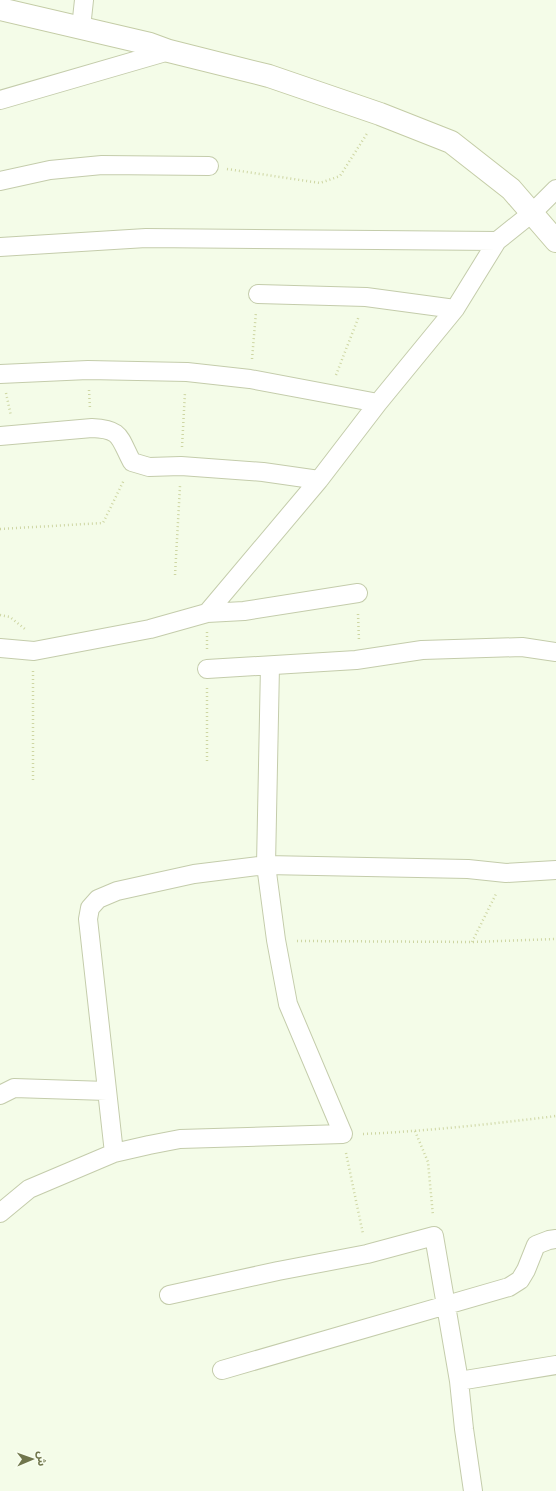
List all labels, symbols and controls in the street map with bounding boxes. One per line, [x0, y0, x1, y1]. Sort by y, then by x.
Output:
north arrow [12, 1439, 52, 1479]
text: ش [35, 1451, 48, 1466]

